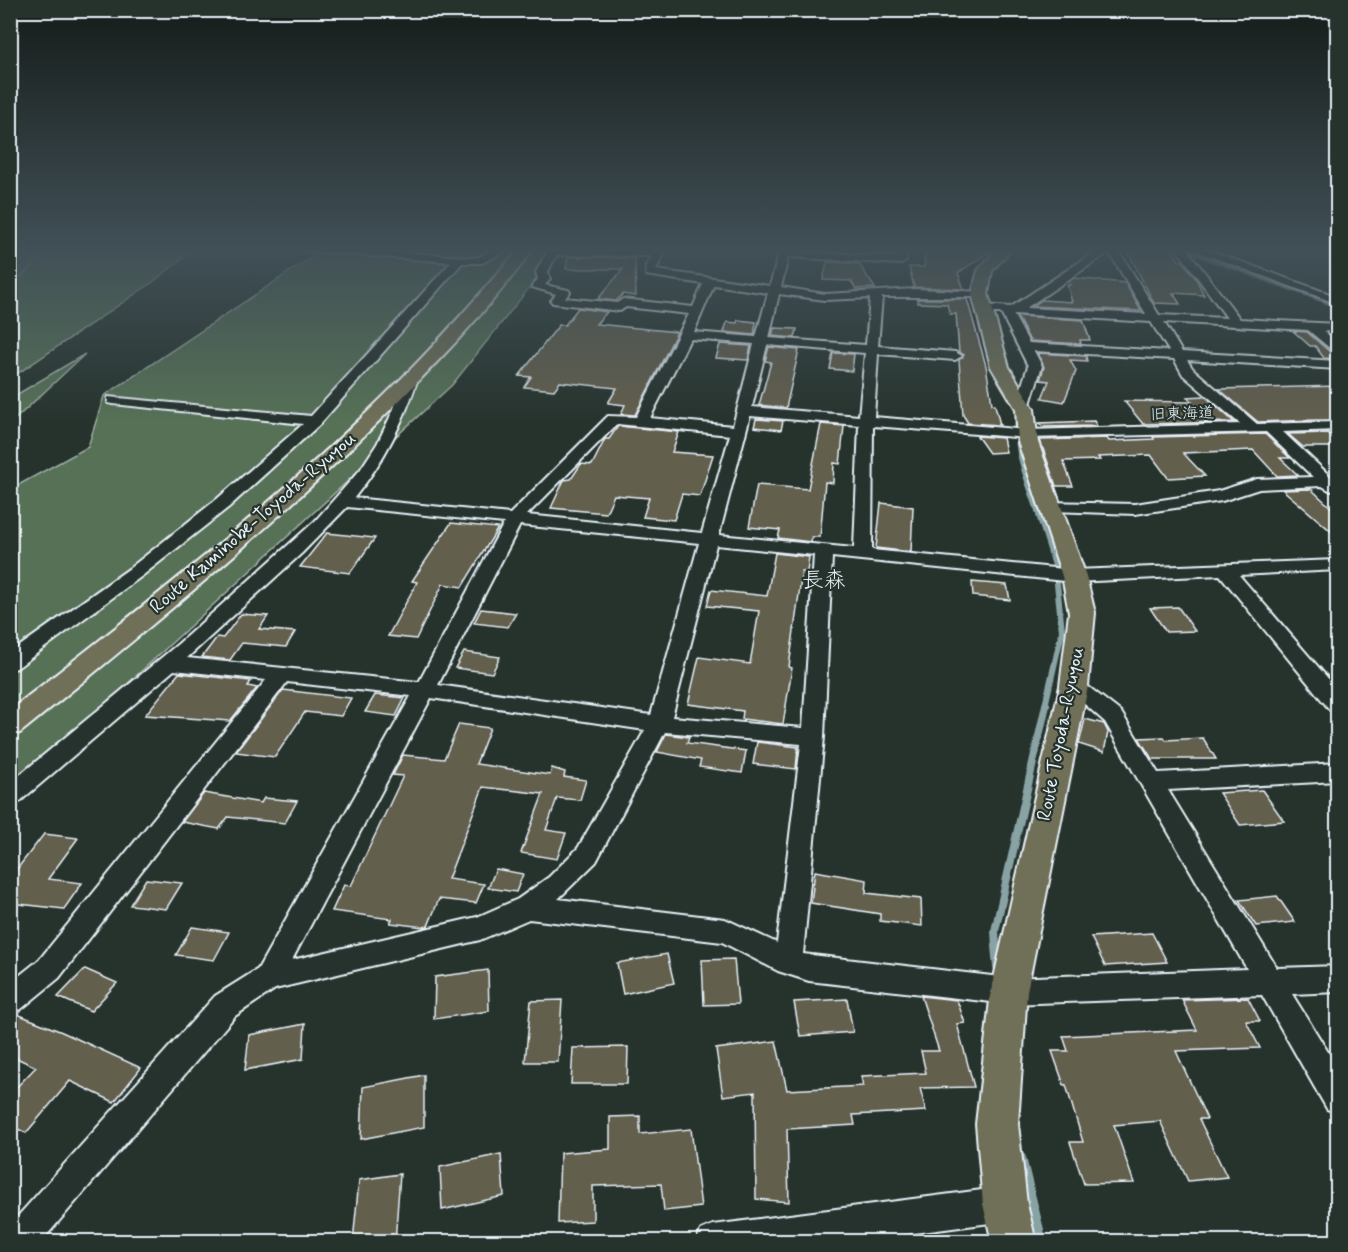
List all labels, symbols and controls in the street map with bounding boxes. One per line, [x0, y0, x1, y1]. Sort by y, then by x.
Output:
street label: 旧東海道 [1150, 402, 1214, 426]
street label: Route Kaminobe-Toyoda-Ryuyou [144, 426, 362, 620]
district label: 長森 [802, 567, 846, 595]
street label: Route Toyoda-Ryuyou [1031, 645, 1091, 823]

